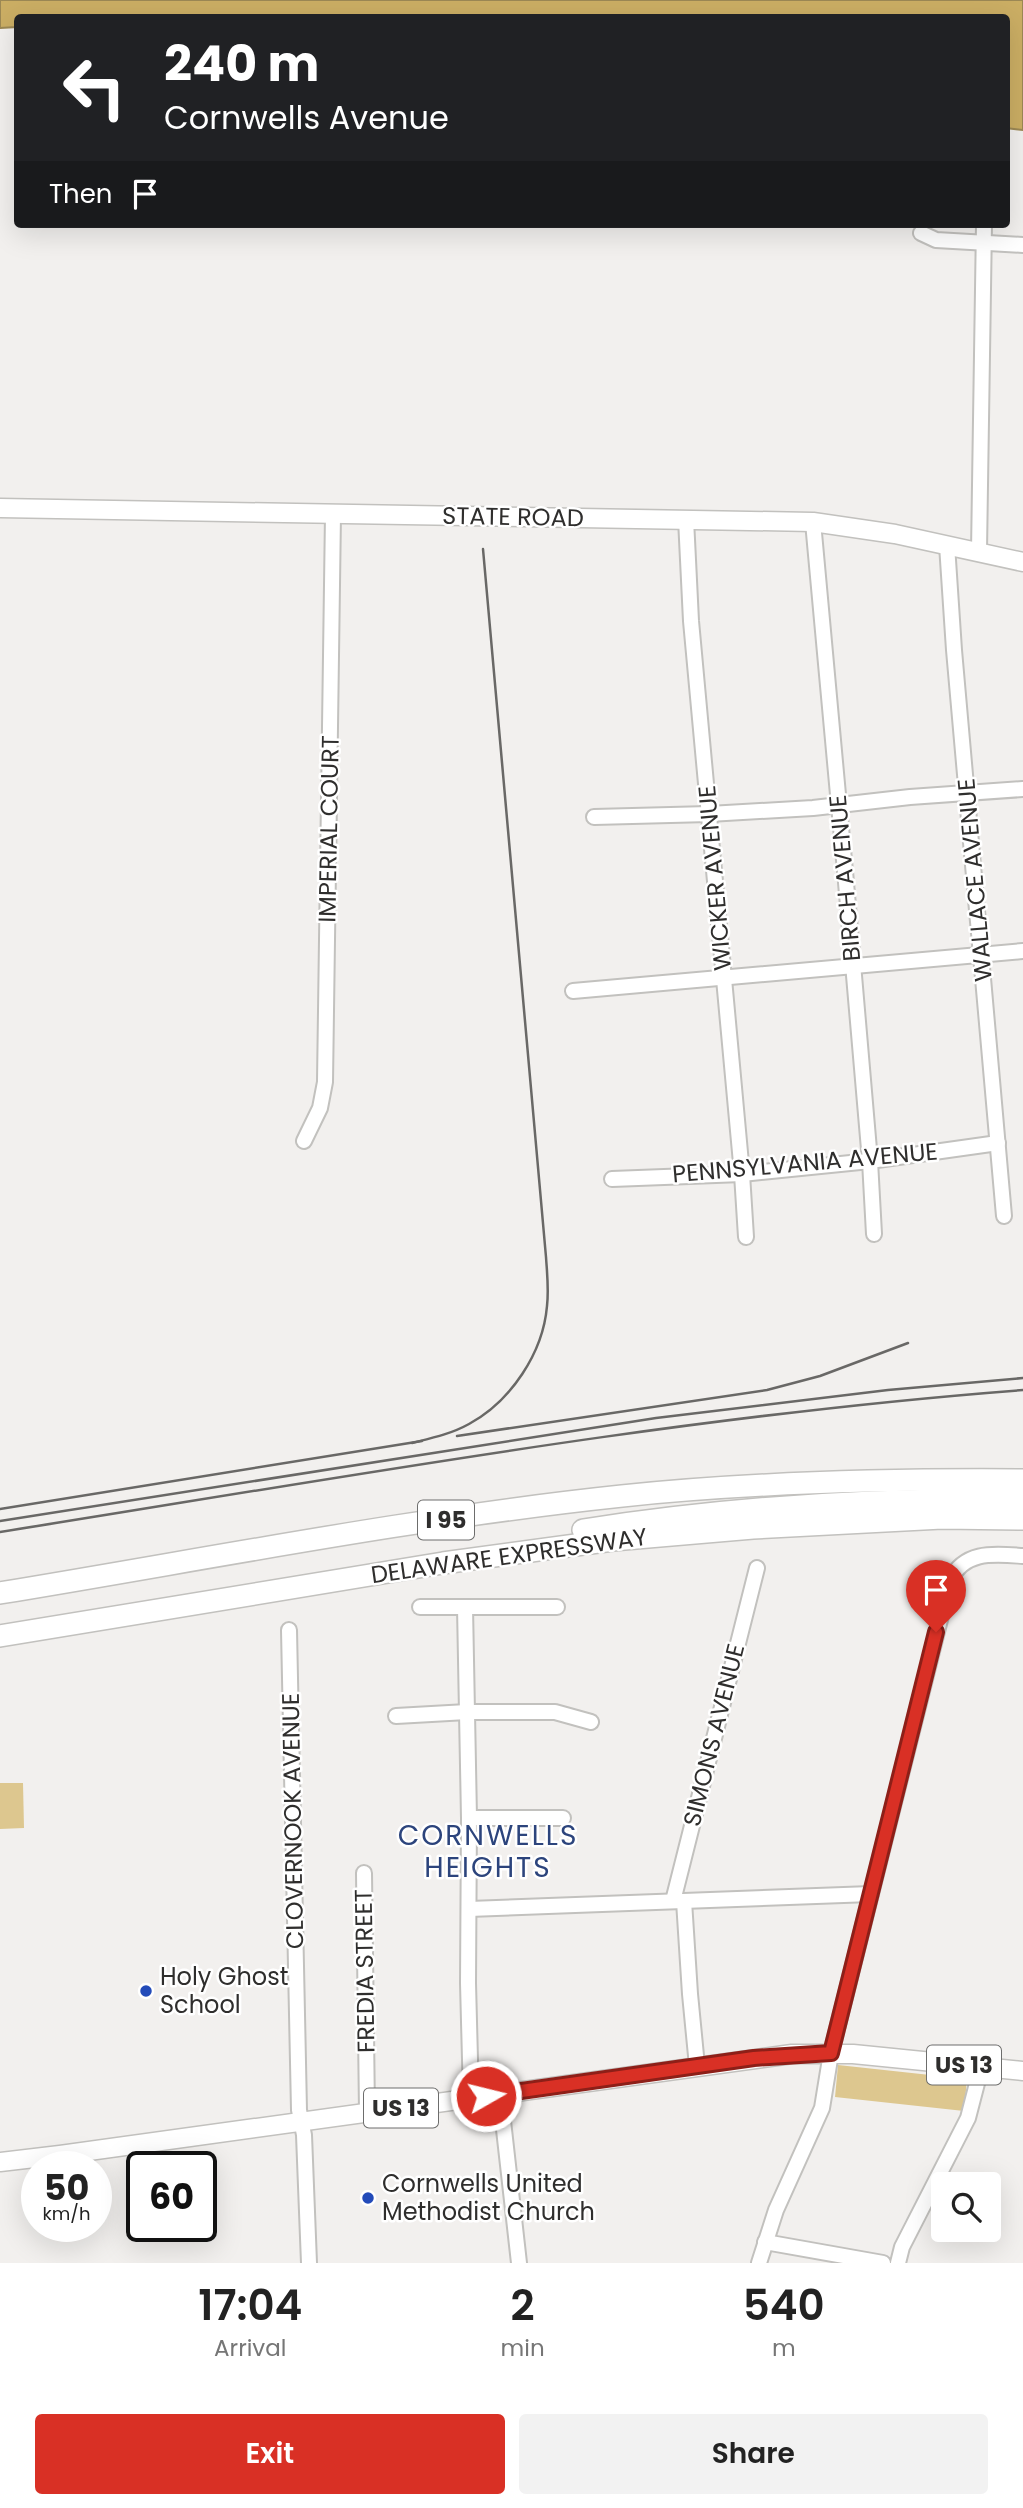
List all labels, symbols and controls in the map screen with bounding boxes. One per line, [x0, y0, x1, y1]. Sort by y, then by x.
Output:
text: 240 m [164, 30, 319, 98]
icon: left [49, 42, 140, 133]
text: Cornwells Avenue [164, 95, 449, 140]
icon: arrive [126, 175, 164, 213]
text: Then [49, 176, 112, 212]
street label: STATE ROAD [442, 499, 584, 534]
street label: IMPERIAL COURT [310, 735, 347, 923]
street label: WALLACE AVENUE [949, 777, 1000, 983]
street label: WICKER AVENUE [690, 784, 739, 972]
street label: BIRCH AVENUE [821, 793, 868, 963]
street label: PENNSYLVANIA AVENUE [671, 1134, 939, 1191]
road number: I 95 [418, 1500, 474, 1540]
street label: DELAWARE EXPRESSWAY [369, 1520, 649, 1591]
pin [906, 1560, 966, 1632]
icon: arrive [917, 1571, 955, 1609]
street label: SIMONS AVENUE [675, 1640, 752, 1830]
street label: CLOVERNOOK AVENUE [274, 1693, 311, 1949]
district label: CORNWELLS HEIGHTS [398, 1816, 578, 1887]
street label: FREDIA STREET [347, 1889, 382, 2053]
place label: Holy Ghost School [160, 1960, 288, 2021]
marker: Holy Ghost School [138, 1983, 154, 1999]
road number: US 13 [927, 2046, 1001, 2084]
position arrow [449, 2059, 523, 2133]
road number: US 13 [364, 2088, 438, 2128]
speed limit sign: 60 [126, 2151, 217, 2242]
text: 50 [44, 2163, 89, 2212]
place label: Cornwells United Methodist Church [382, 2167, 595, 2228]
map controls [931, 2172, 1001, 2242]
button: search [931, 2172, 1001, 2242]
marker: Cornwells United Methodist Church [360, 2190, 376, 2206]
text: km/h [43, 2201, 90, 2226]
text: 17:04 [198, 2276, 302, 2335]
text: 2 [511, 2276, 535, 2335]
text: 540 [743, 2276, 825, 2335]
text: Arrival [214, 2332, 286, 2364]
text: min [501, 2332, 545, 2364]
text: m [772, 2332, 796, 2364]
button: Exit [35, 2414, 505, 2494]
button: Share [519, 2414, 988, 2494]

